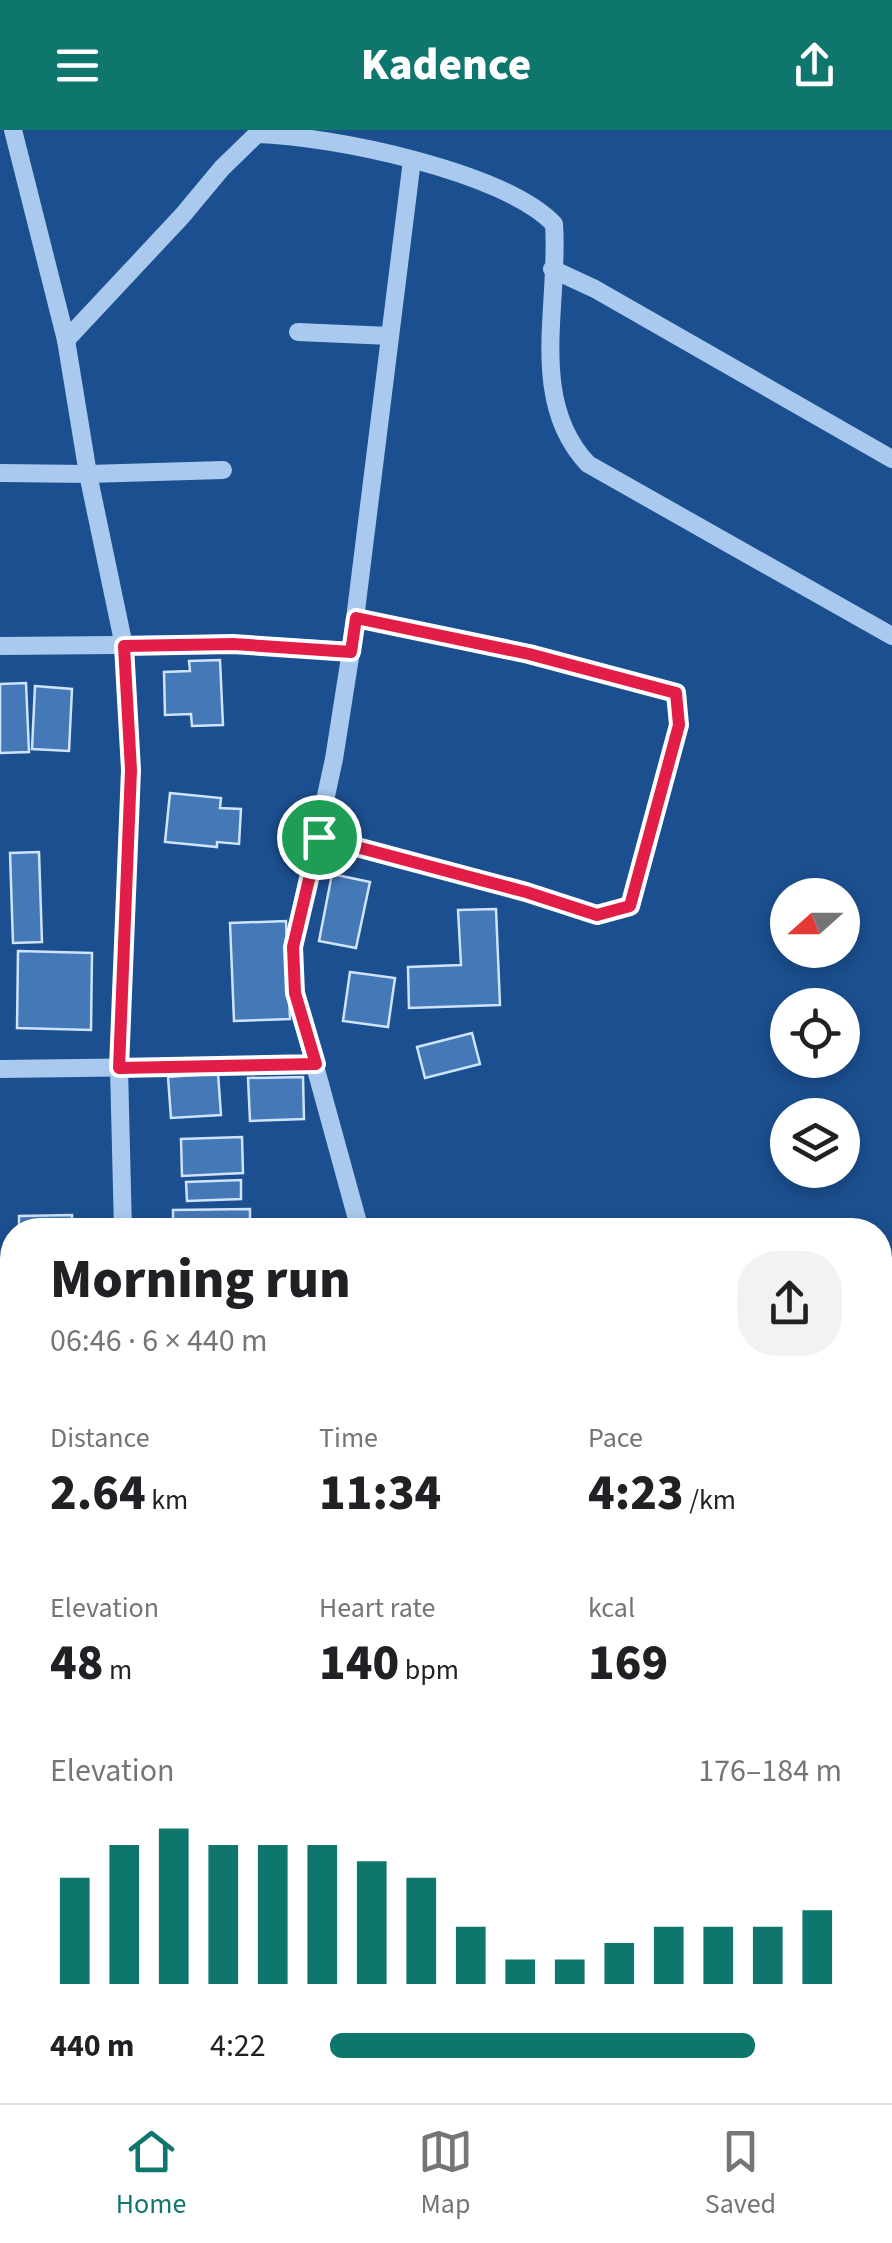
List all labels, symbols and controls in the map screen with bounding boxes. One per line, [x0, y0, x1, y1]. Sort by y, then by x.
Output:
text: Kadence [361, 33, 531, 97]
icon: menu [50, 38, 105, 93]
icon: share [787, 38, 842, 93]
pin [277, 795, 362, 880]
icon: arrive [292, 810, 347, 865]
north arrow [770, 878, 860, 968]
map controls [770, 878, 860, 1188]
button: locate [770, 988, 860, 1078]
button: layers [770, 1098, 860, 1188]
text: Morning run [50, 1241, 351, 1319]
button: share [737, 1251, 842, 1356]
text: 06:46 · 6 × 440 m [50, 1318, 268, 1364]
text: Distance [50, 1418, 150, 1458]
text: Time [319, 1418, 378, 1458]
text: Pace [588, 1418, 643, 1458]
text: 2.64 [50, 1458, 146, 1529]
text: 11:34 [319, 1458, 441, 1529]
text: 4:23 [588, 1458, 684, 1529]
text: km [146, 1480, 188, 1520]
text: /km [684, 1480, 736, 1520]
text: Elevation [50, 1588, 159, 1628]
text: Heart rate [319, 1588, 435, 1628]
text: kcal [588, 1588, 635, 1628]
text: 48 [50, 1628, 103, 1699]
text: 140 [319, 1628, 399, 1699]
text: 169 [588, 1628, 668, 1699]
text: m [103, 1650, 132, 1690]
text: bpm [399, 1650, 459, 1690]
text: Elevation [50, 1748, 175, 1794]
text: 176–184 m [698, 1748, 842, 1794]
text: 440 m [50, 2023, 135, 2069]
text: 4:22 [210, 2023, 266, 2069]
tab: Home [116, 2124, 186, 2224]
tab: Map [418, 2124, 473, 2224]
tab: Saved [705, 2124, 776, 2224]

